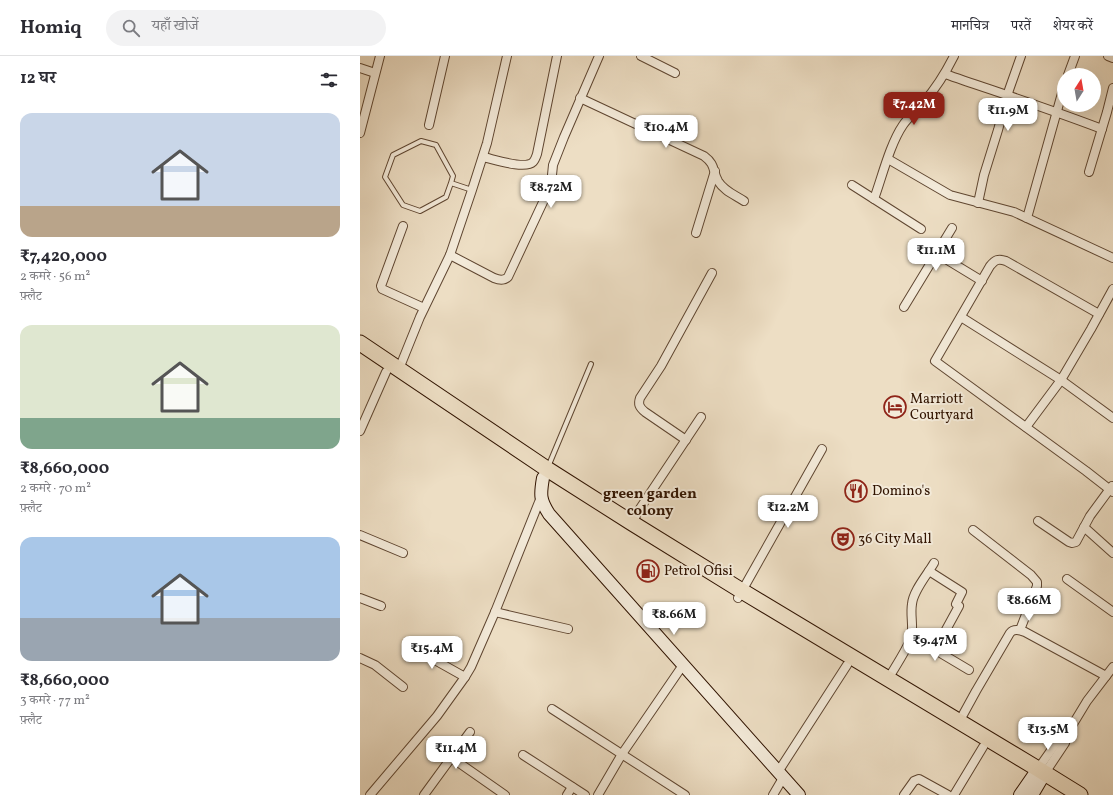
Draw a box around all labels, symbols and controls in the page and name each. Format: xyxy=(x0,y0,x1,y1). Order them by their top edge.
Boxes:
search box xyxy=(106,10,386,46)
text: Homiq xyxy=(20,15,82,41)
text: यहाँ खोजें xyxy=(152,16,199,37)
icon: search xyxy=(120,17,142,39)
text: मानचित्र xyxy=(951,17,989,36)
text: परतें xyxy=(1011,17,1031,36)
text: शेयर करें xyxy=(1053,17,1093,36)
text: 12 घर xyxy=(20,67,56,90)
north arrow xyxy=(1057,68,1101,112)
map controls xyxy=(1057,68,1101,112)
icon: filters xyxy=(318,69,340,91)
pin: ₹7.42M xyxy=(881,92,947,126)
text: ₹7.42M xyxy=(892,96,936,114)
pin: ₹11.9M xyxy=(975,98,1041,132)
text: ₹11.9M xyxy=(987,102,1029,120)
pin: ₹10.4M xyxy=(633,115,699,149)
text: ₹10.4M xyxy=(644,119,688,137)
icon: home xyxy=(144,139,216,211)
pin: ₹8.72M xyxy=(518,175,584,209)
text: ₹8.72M xyxy=(530,179,572,197)
pin: ₹11.1M xyxy=(903,238,969,272)
text: ₹11.1M xyxy=(916,242,956,260)
text: ₹7,420,000 xyxy=(20,245,107,268)
text: 2 कमरे · 56 m² xyxy=(20,268,90,286)
text: फ़्लैट xyxy=(20,288,42,306)
icon: home xyxy=(144,351,216,423)
place label: Marriott Courtyard xyxy=(910,390,974,425)
hotel icon: Marriott Courtyard xyxy=(882,394,908,420)
text: ₹8,660,000 xyxy=(20,457,109,480)
restaurant icon: Domino's xyxy=(843,478,869,504)
text: 2 कमरे · 70 m² xyxy=(20,480,91,498)
place label: Domino's xyxy=(872,482,930,501)
district label: green garden colony xyxy=(603,484,697,522)
pin: ₹12.2M xyxy=(755,495,821,529)
text: ₹12.2M xyxy=(767,499,809,517)
text: फ़्लैट xyxy=(20,500,42,518)
theatre icon: 36 City Mall xyxy=(830,526,856,552)
place label: 36 City Mall xyxy=(858,530,932,549)
fuel station icon: Petrol Ofisi xyxy=(635,558,661,584)
place label: Petrol Ofisi xyxy=(664,562,733,581)
icon: home xyxy=(144,563,216,635)
pin: ₹8.66M xyxy=(996,588,1062,622)
text: ₹8.66M xyxy=(1007,592,1051,610)
pin: ₹8.66M xyxy=(641,602,707,636)
text: ₹8.66M xyxy=(652,606,696,624)
pin: ₹9.47M xyxy=(902,628,968,662)
text: ₹9.47M xyxy=(913,632,957,650)
pin: ₹15.4M xyxy=(399,636,465,670)
text: ₹15.4M xyxy=(411,640,453,658)
text: ₹8,660,000 xyxy=(20,669,109,692)
text: 3 कमरे · 77 m² xyxy=(20,692,90,710)
text: फ़्लैट xyxy=(20,712,42,730)
pin: ₹13.5M xyxy=(1015,717,1081,751)
text: ₹13.5M xyxy=(1027,721,1069,739)
pin: ₹11.4M xyxy=(423,736,489,770)
text: ₹11.4M xyxy=(435,740,477,758)

